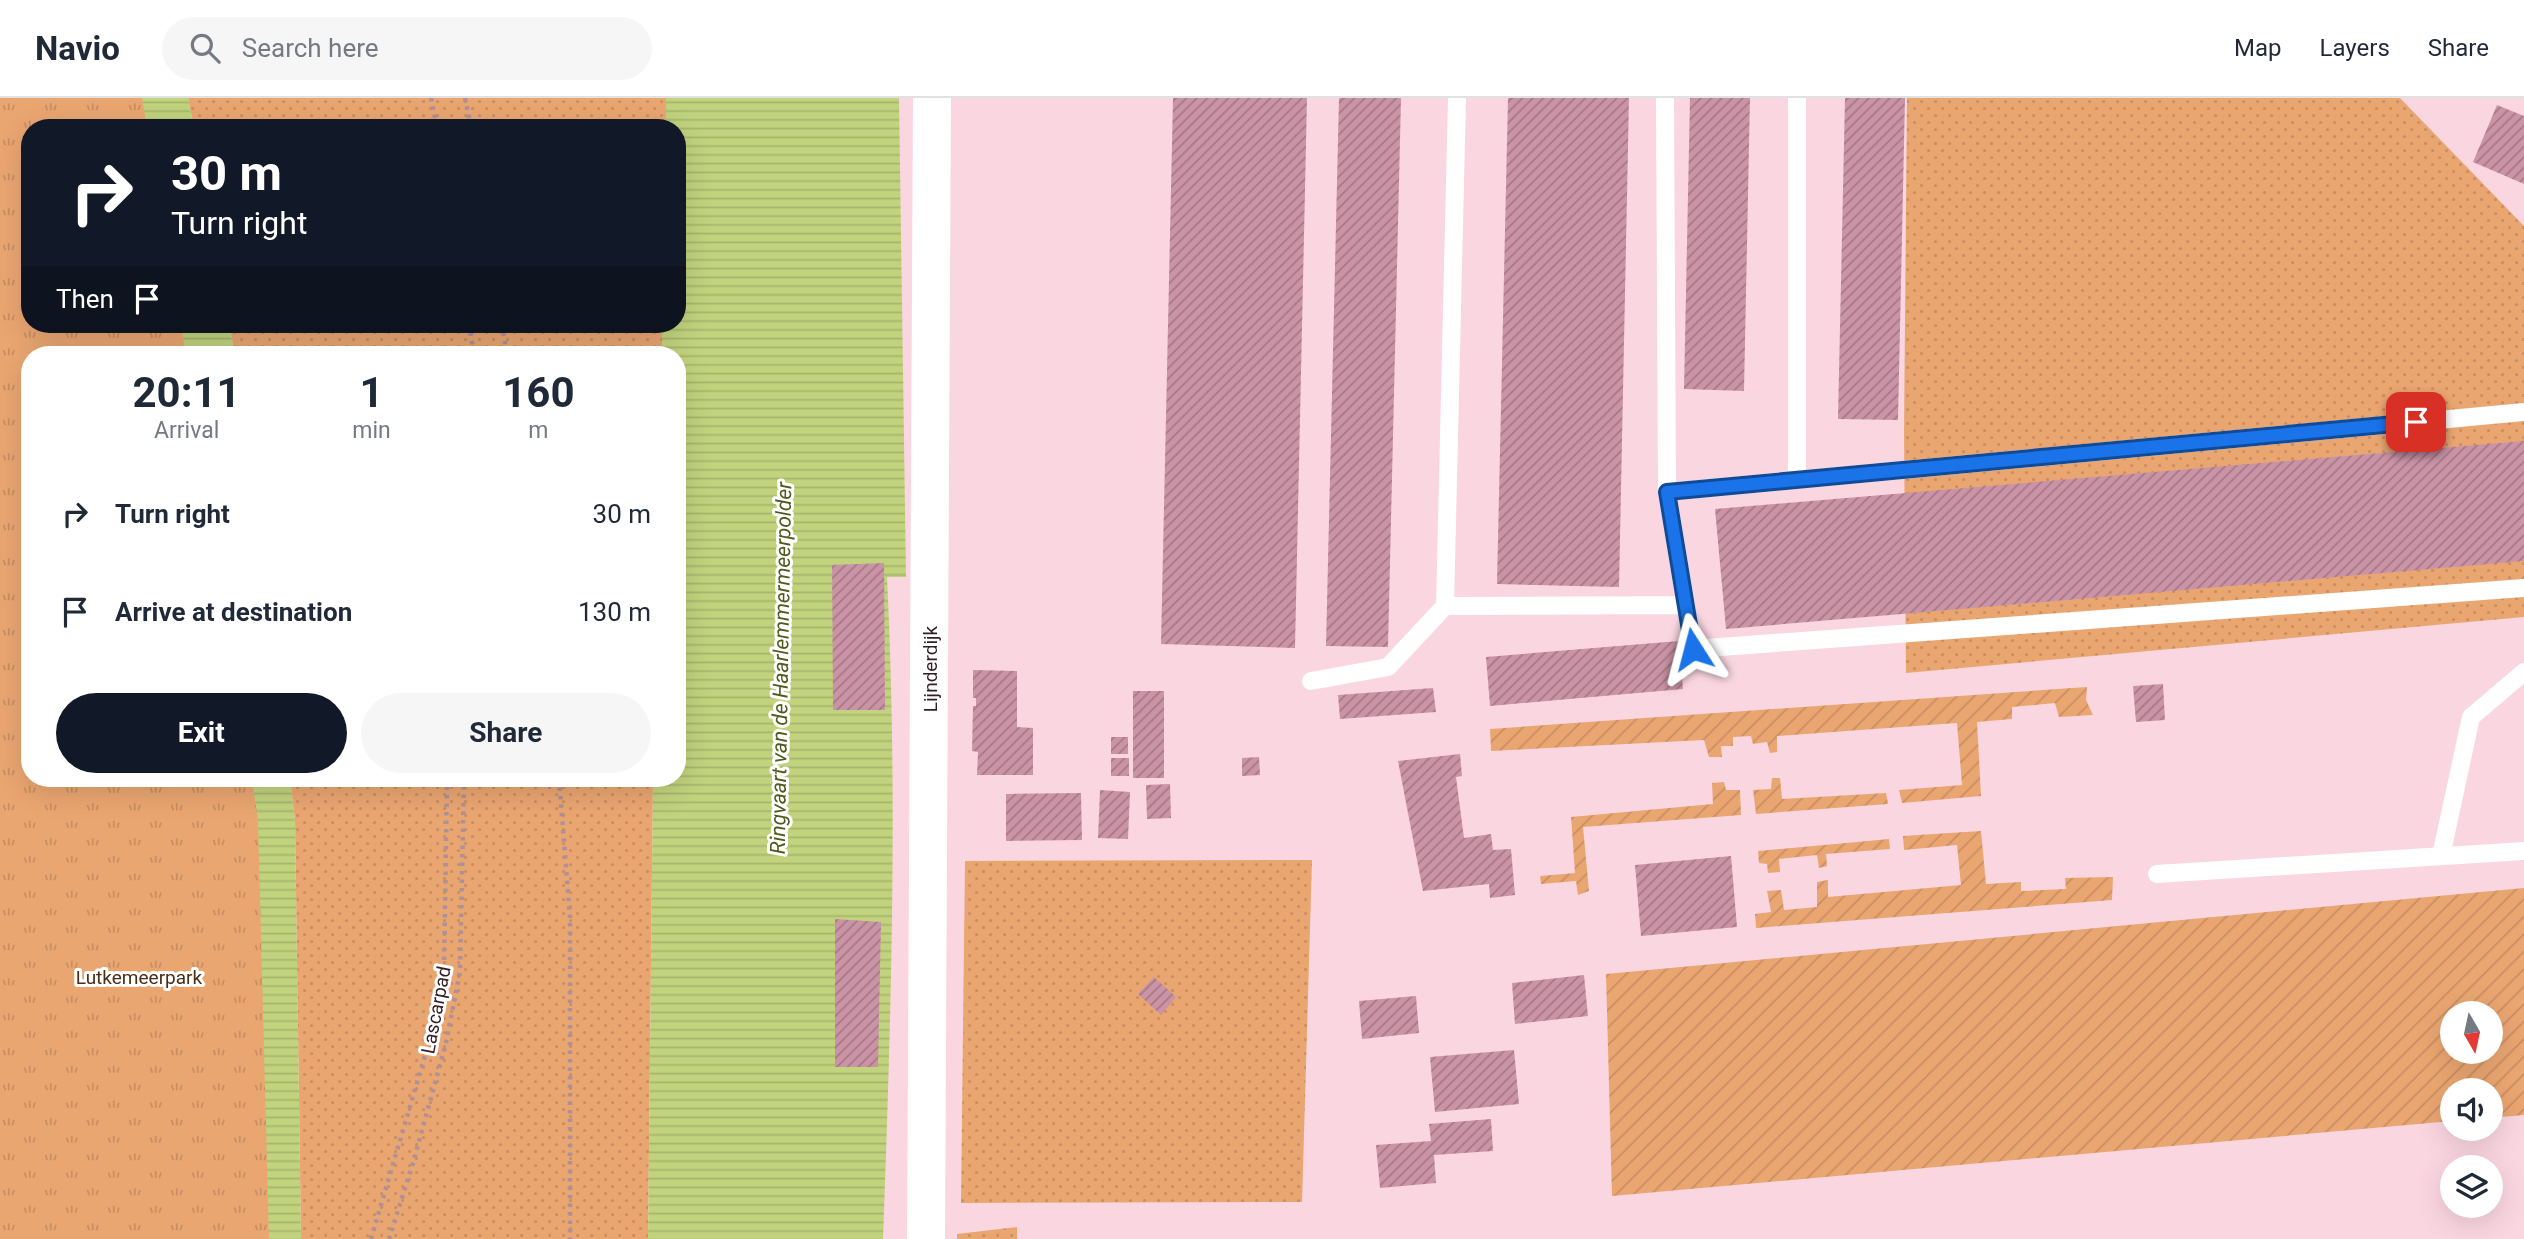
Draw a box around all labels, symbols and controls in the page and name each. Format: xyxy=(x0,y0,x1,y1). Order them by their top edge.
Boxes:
search box xyxy=(162,17,652,80)
text: Navio xyxy=(35,29,120,68)
icon: search xyxy=(186,29,224,67)
text: Search here xyxy=(242,33,379,63)
text: Map xyxy=(2234,34,2282,62)
text: Layers xyxy=(2320,34,2390,62)
text: Share xyxy=(2428,34,2489,62)
text: 30 m xyxy=(171,145,282,202)
icon: right xyxy=(56,147,147,238)
text: Turn right xyxy=(171,204,307,242)
icon: arrive xyxy=(128,280,166,318)
text: Then xyxy=(56,284,114,314)
text: 20:11 xyxy=(133,368,241,417)
text: 1 xyxy=(359,368,384,417)
text: 160 xyxy=(502,368,575,417)
pin xyxy=(2386,392,2446,452)
icon: arrive xyxy=(2397,403,2435,441)
text: Arrival xyxy=(154,417,219,444)
text: min xyxy=(352,417,391,444)
text: m xyxy=(528,417,548,444)
water label: Ringvaart van de Haarlemmermeerpolder xyxy=(766,481,796,854)
icon: right xyxy=(56,495,94,533)
text: Turn right xyxy=(115,499,230,529)
text: 30 m xyxy=(593,499,651,529)
icon: arrive xyxy=(56,593,94,631)
text: Arrive at destination xyxy=(115,597,352,627)
text: 130 m xyxy=(578,597,651,627)
position arrow xyxy=(1656,612,1730,686)
street label: Lijnderdijk xyxy=(919,625,942,712)
button: Exit xyxy=(56,693,347,773)
button: Share xyxy=(361,693,651,773)
street label: Lascarpad xyxy=(416,964,456,1056)
park label: Lutkemeerpark xyxy=(76,966,203,989)
north arrow xyxy=(2440,1001,2502,1064)
map controls xyxy=(2440,1001,2503,1218)
button: sound xyxy=(2440,1078,2503,1141)
button: layers xyxy=(2440,1155,2503,1218)

